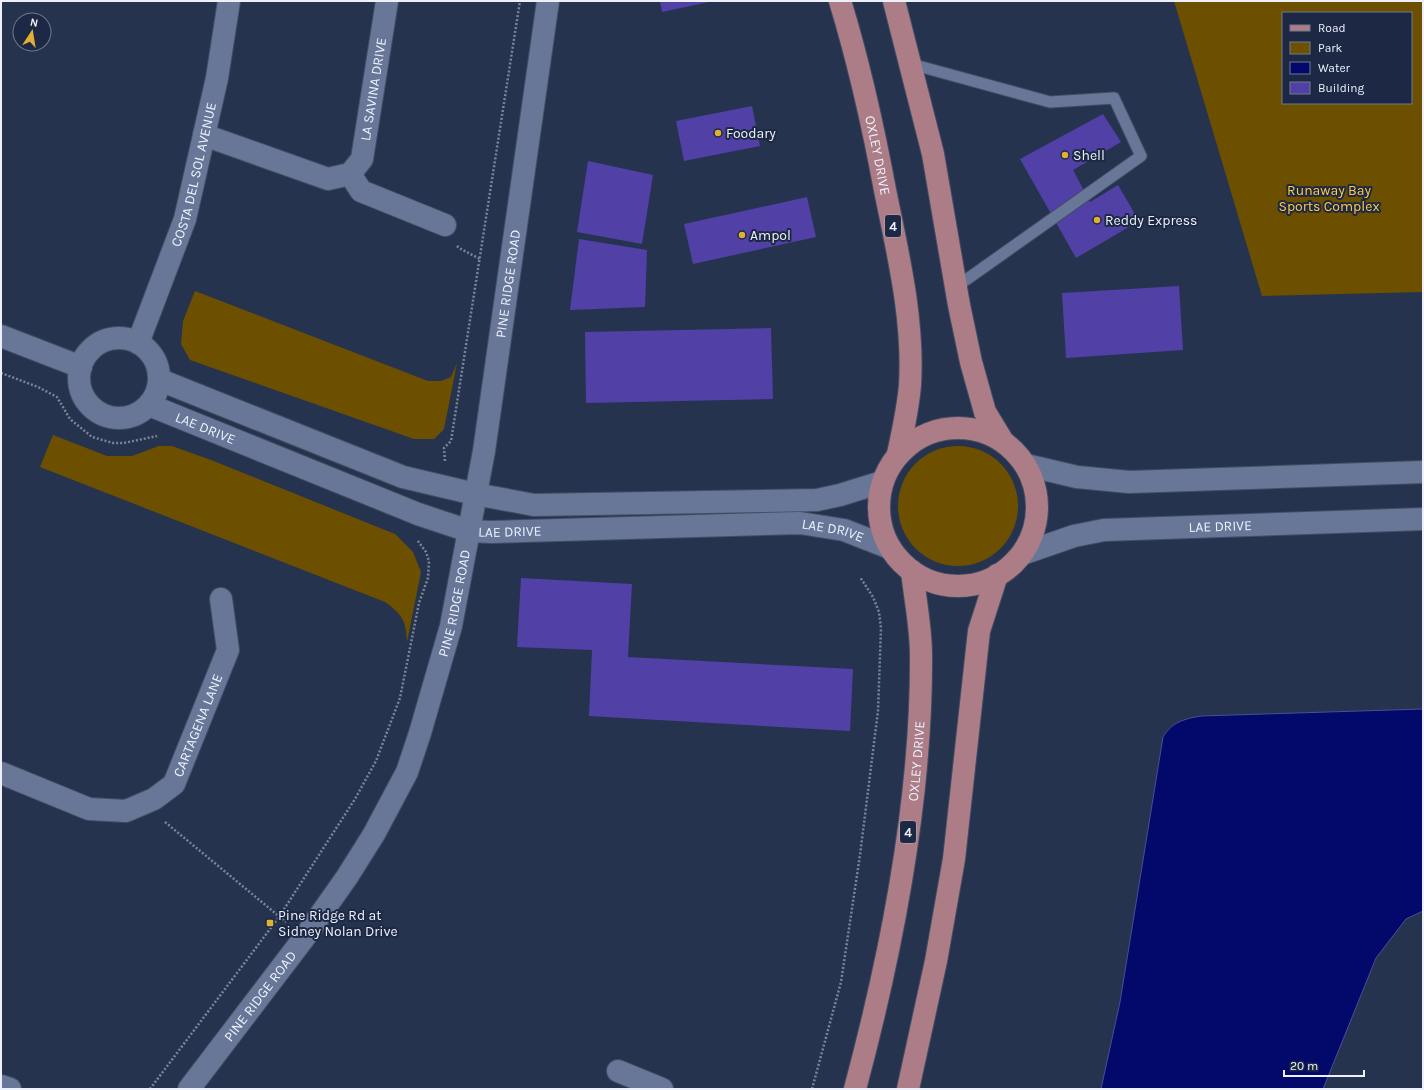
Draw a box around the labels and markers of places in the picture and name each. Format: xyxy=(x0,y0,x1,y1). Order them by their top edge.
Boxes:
place label: Foodary xyxy=(726,125,776,142)
marker: Foodary xyxy=(713,128,723,138)
place label: Shell xyxy=(1073,147,1105,164)
marker: Shell xyxy=(1060,150,1070,160)
place label: Reddy Express xyxy=(1105,212,1197,229)
marker: Reddy Express xyxy=(1092,215,1102,225)
place label: Ampol xyxy=(750,227,791,244)
marker: Ampol xyxy=(737,230,747,240)
place label: Pine Ridge Rd at Sidney Nolan Drive xyxy=(278,907,398,940)
marker: Pine Ridge Rd at Sidney Nolan Drive xyxy=(265,918,275,928)

